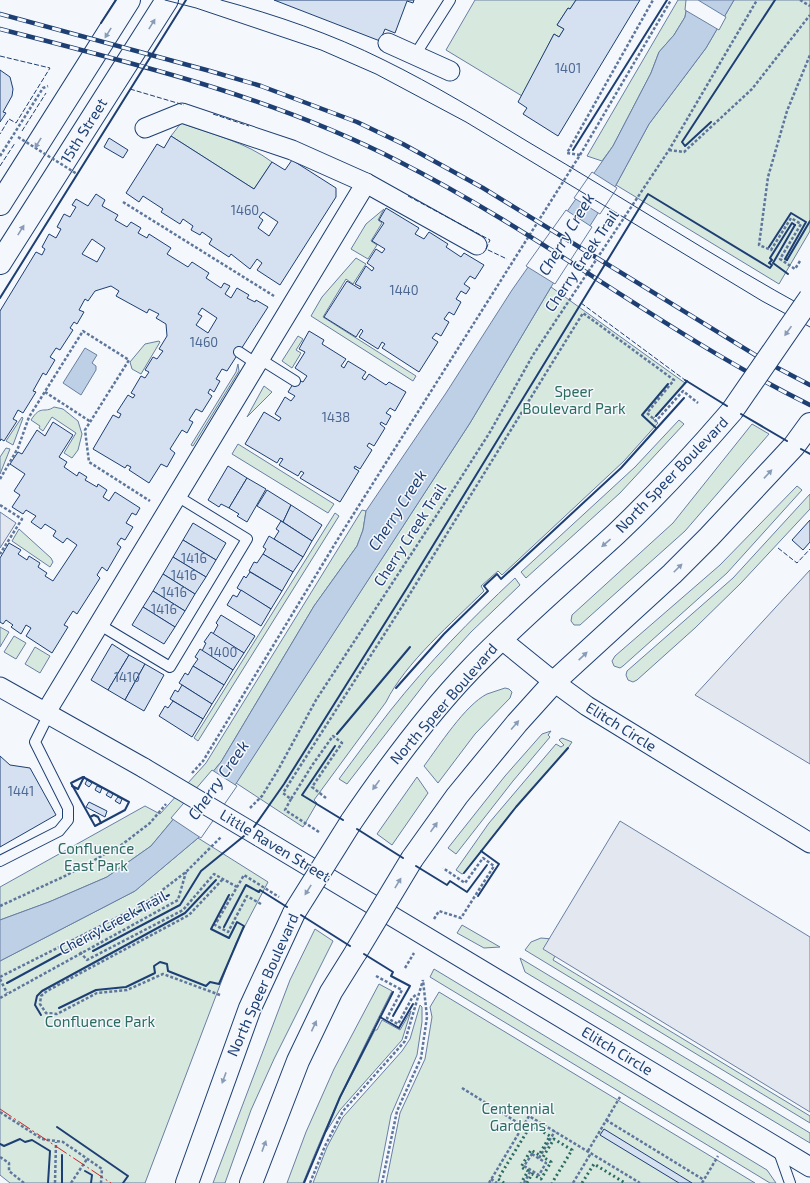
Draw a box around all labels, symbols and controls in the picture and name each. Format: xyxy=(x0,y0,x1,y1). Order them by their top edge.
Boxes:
one-way arrow xyxy=(148,19,156,29)
one-way arrow xyxy=(104,28,112,38)
house number: 1401 xyxy=(555,60,581,76)
street label: 15th Street xyxy=(56,94,110,166)
one-way arrow xyxy=(35,137,42,149)
water label: Cherry Creek xyxy=(534,189,598,279)
house number: 1460 xyxy=(231,202,259,218)
street label: Cherry Creek Trail xyxy=(540,206,622,315)
one-way arrow xyxy=(17,225,25,235)
house number: 1440 xyxy=(389,282,419,298)
one-way arrow xyxy=(784,325,792,336)
house number: 1460 xyxy=(190,334,218,350)
park label: Speer Boulevard Park xyxy=(522,382,626,417)
house number: 1438 xyxy=(322,409,350,425)
street label: North Speer Boulevard xyxy=(611,412,731,536)
water label: Cherry Creek xyxy=(363,466,431,554)
one-way arrow xyxy=(763,469,773,479)
street label: Cherry Creek Trail xyxy=(369,479,449,589)
one-way arrow xyxy=(600,538,611,547)
house number: 1416 xyxy=(181,550,207,566)
one-way arrow xyxy=(674,563,683,573)
house number: 1416 xyxy=(171,567,197,583)
house number: 1416 xyxy=(161,584,187,600)
house number: 1416 xyxy=(151,601,177,617)
street label: North Speer Boulevard xyxy=(386,639,501,768)
house number: 1400 xyxy=(209,644,237,660)
one-way arrow xyxy=(578,651,588,661)
house number: 1410 xyxy=(114,669,140,685)
street label: Elitch Circle xyxy=(583,697,660,755)
one-way arrow xyxy=(510,721,519,730)
water label: Cherry Creek xyxy=(183,736,253,824)
one-way arrow xyxy=(372,780,380,791)
house number: 1441 xyxy=(8,783,34,799)
street label: Little Raven Street xyxy=(217,805,334,885)
one-way arrow xyxy=(430,822,438,832)
park label: Confluence East Park xyxy=(58,839,134,874)
one-way arrow xyxy=(394,877,401,889)
one-way arrow xyxy=(304,885,312,895)
street label: Cherry Creek Trail xyxy=(56,886,170,958)
street label: North Speer Boulevard xyxy=(222,910,302,1059)
park label: Confluence Park xyxy=(45,1012,156,1030)
one-way arrow xyxy=(311,1020,317,1032)
street label: Elitch Circle xyxy=(579,1022,656,1078)
one-way arrow xyxy=(221,1072,227,1084)
park label: Centennial Gardens xyxy=(482,1099,555,1134)
one-way arrow xyxy=(262,1140,268,1152)

